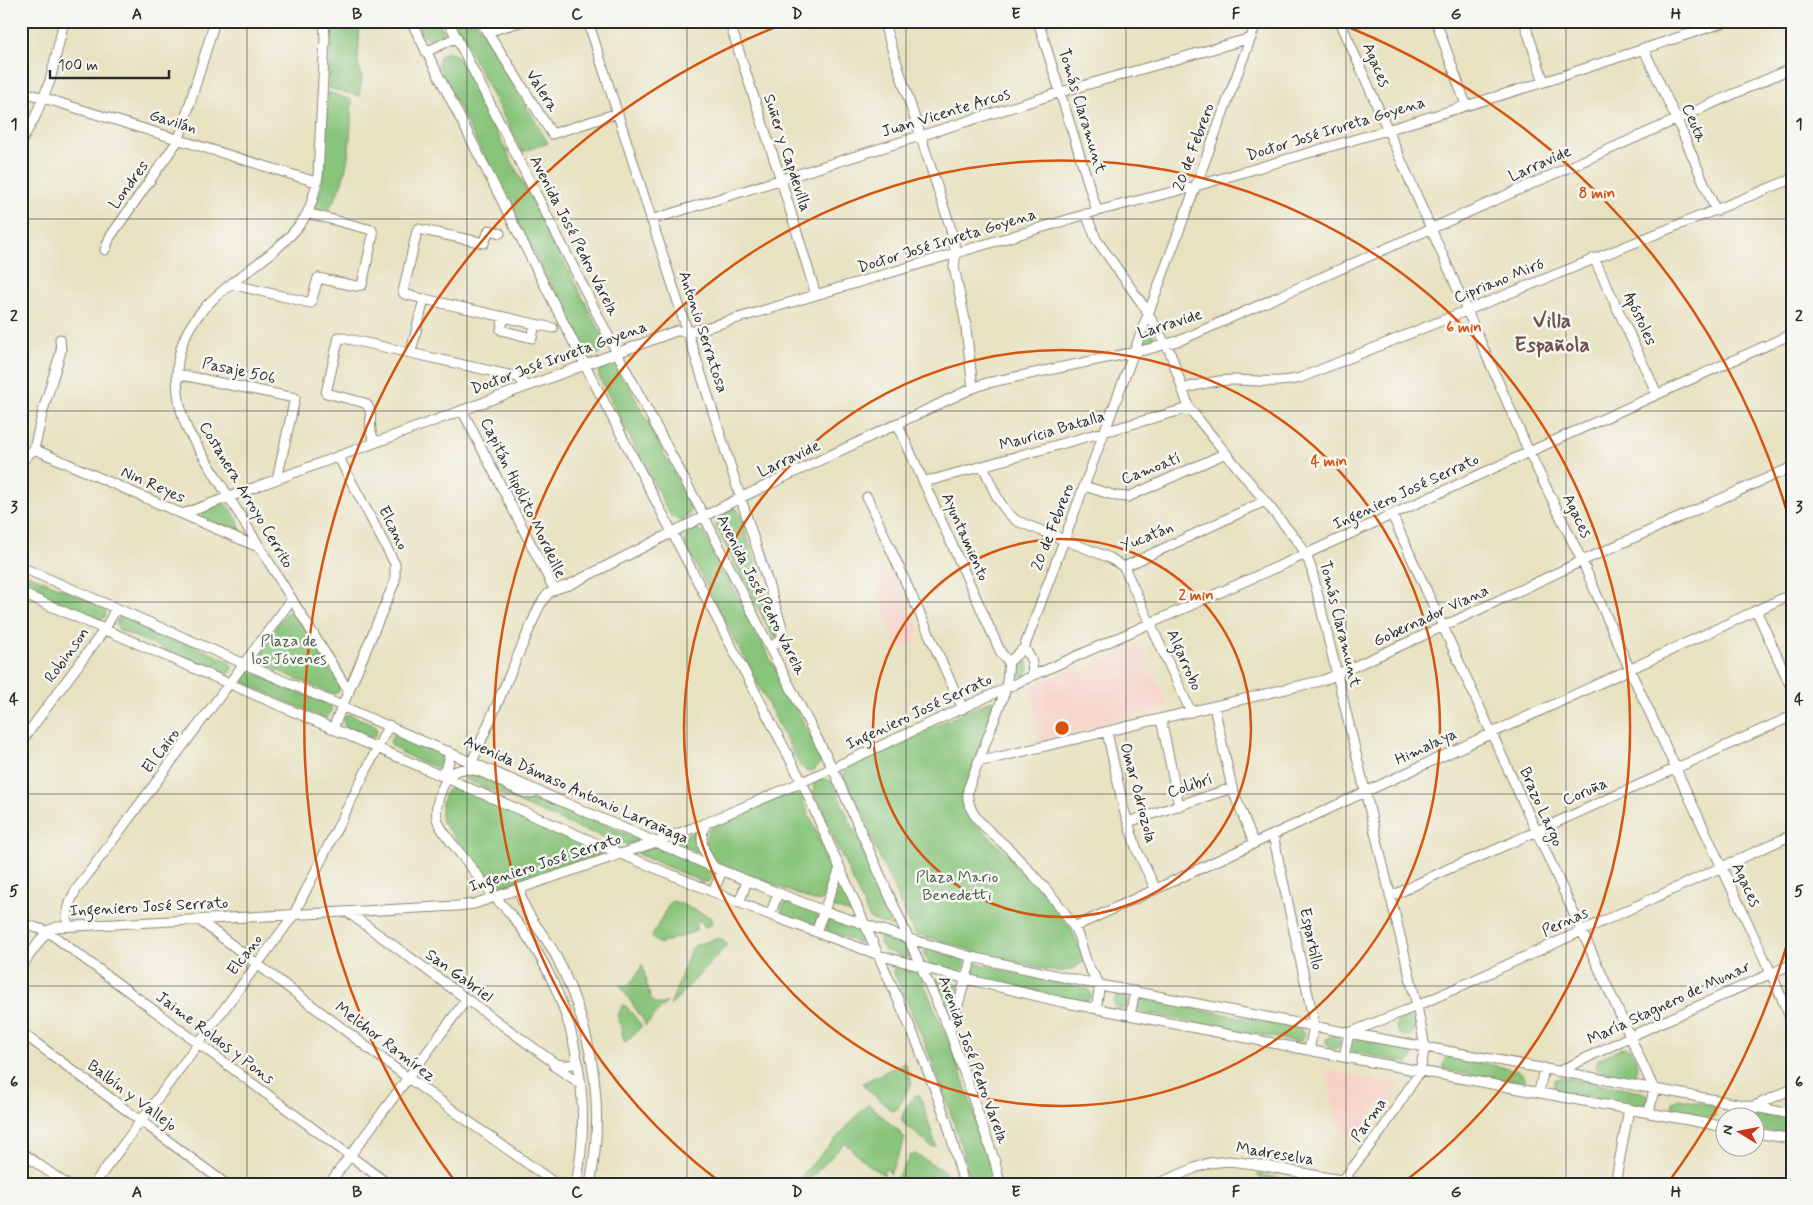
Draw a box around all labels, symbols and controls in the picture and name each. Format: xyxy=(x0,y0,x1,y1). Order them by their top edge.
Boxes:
text: A xyxy=(132,4,142,25)
text: B xyxy=(352,4,362,25)
text: C xyxy=(571,4,583,25)
text: D xyxy=(791,4,803,25)
text: E xyxy=(1011,4,1021,25)
text: F xyxy=(1232,4,1241,25)
text: G xyxy=(1451,4,1462,25)
text: H xyxy=(1671,4,1682,25)
street label: Agaces xyxy=(1357,40,1395,90)
street label: Tomás Claramunt xyxy=(1053,46,1111,177)
scale bar xyxy=(50,48,169,80)
text: 100 m xyxy=(58,56,98,76)
street label: Valera xyxy=(521,66,563,116)
street label: Juan Vicente Arcos xyxy=(879,83,1013,143)
street label: Suñer y Capdevilla xyxy=(758,91,816,215)
street label: Doctor José Irureta Goyena xyxy=(1244,92,1428,166)
street label: 20 de Febrero xyxy=(1168,100,1220,194)
street label: Ceuta xyxy=(1676,100,1712,146)
street label: Gavilán xyxy=(147,105,199,139)
text: 1 xyxy=(10,114,18,135)
text: 1 xyxy=(1795,114,1803,135)
street label: Larravide xyxy=(1505,141,1575,187)
street label: Avenida José Pedro Varela xyxy=(524,152,624,320)
street label: Londres xyxy=(104,157,154,213)
text: 8 min xyxy=(1579,184,1615,204)
street label: Doctor José Irureta Goyena xyxy=(855,204,1039,278)
street label: Cipriano Miró xyxy=(1451,253,1547,309)
street label: Antonio Serratosa xyxy=(673,268,733,396)
street label: Apóstoles xyxy=(1618,289,1661,349)
street label: Larravide xyxy=(1135,304,1205,344)
text: 2 xyxy=(10,306,18,327)
text: 2 xyxy=(1795,306,1803,327)
district label: Villa Española xyxy=(1514,307,1590,359)
street label: Doctor José Irureta Goyena xyxy=(468,316,650,400)
text: 6 min xyxy=(1446,318,1482,338)
street label: Pasaje 506 xyxy=(200,353,278,389)
street label: Mauricia Batalla xyxy=(997,406,1107,456)
street label: Capitán Hipólito Mordeille xyxy=(475,414,571,582)
street label: Costanera Arroyo Cerrito xyxy=(194,418,298,572)
street label: Larravide xyxy=(754,435,824,483)
street label: Camoatí xyxy=(1118,448,1184,490)
street label: Ingeniero José Serrato xyxy=(1330,449,1483,536)
text: 4 min xyxy=(1311,452,1347,472)
street label: Nin Reyes xyxy=(118,462,188,508)
street label: 20 de Febrero xyxy=(1027,480,1079,574)
street label: Ayuntamiento xyxy=(936,490,994,584)
street label: Agaces xyxy=(1557,491,1597,541)
text: 3 xyxy=(10,497,18,518)
text: 3 xyxy=(1795,497,1803,518)
street label: Elcano xyxy=(373,502,413,554)
street label: Avenida José Pedro Varela xyxy=(711,511,811,679)
street label: Yucatán xyxy=(1117,517,1177,557)
street label: Tomás Claramunt xyxy=(1314,559,1366,690)
street label: Gobernador Viana xyxy=(1370,580,1492,652)
text: 2 min xyxy=(1178,586,1214,606)
street label: Robinson xyxy=(40,623,94,687)
street label: Algarrobo xyxy=(1160,626,1207,694)
park label: Plaza de los Jóvenes xyxy=(251,631,327,670)
street label: Ingeniero José Serrato xyxy=(843,669,996,756)
text: 4 xyxy=(9,689,19,710)
text: 4 xyxy=(1794,689,1804,710)
centre of rings xyxy=(1053,719,1071,737)
street label: El Cairo xyxy=(137,724,185,778)
street label: Himalaya xyxy=(1392,724,1460,770)
street label: Avenida Dámaso Antonio Larrañaga xyxy=(460,731,692,849)
street label: Omar Odriozola xyxy=(1115,741,1161,845)
street label: Brazo Largo xyxy=(1513,764,1568,851)
street label: Colibrí xyxy=(1165,769,1215,803)
street label: Coruña xyxy=(1559,773,1611,811)
street label: Ingeniero José Serrato xyxy=(466,829,624,898)
street label: Agaces xyxy=(1727,860,1765,910)
park label: Plaza Mario Benedetti xyxy=(916,867,998,906)
text: 5 xyxy=(9,881,19,902)
text: 5 xyxy=(1794,881,1804,902)
street label: Ingeniero José Serrato xyxy=(69,892,229,923)
street label: Pernas xyxy=(1538,902,1592,942)
street label: Espartillo xyxy=(1294,906,1328,972)
street label: Elcano xyxy=(223,930,267,980)
street label: San Gabriel xyxy=(421,944,497,1008)
street label: María Stagnero de Munar xyxy=(1584,956,1755,1051)
street label: Avenida José Pedro Varela xyxy=(933,973,1013,1147)
street label: Jaime Roldos y Pons xyxy=(152,987,278,1089)
street label: Melchor Ramírez xyxy=(330,997,440,1087)
street label: Balbín y Vallejo xyxy=(83,1055,181,1137)
text: 6 xyxy=(10,1072,18,1093)
text: 6 xyxy=(1795,1072,1803,1093)
street label: Parma xyxy=(1346,1094,1392,1146)
north arrow xyxy=(1716,1108,1766,1158)
text: N xyxy=(1719,1124,1738,1136)
street label: Madreselva xyxy=(1235,1137,1315,1171)
text: A xyxy=(132,1182,142,1203)
text: B xyxy=(352,1182,362,1203)
text: C xyxy=(571,1182,583,1203)
text: D xyxy=(791,1182,803,1203)
text: E xyxy=(1011,1182,1021,1203)
text: F xyxy=(1232,1182,1241,1203)
text: G xyxy=(1451,1182,1462,1203)
text: H xyxy=(1671,1182,1682,1203)

